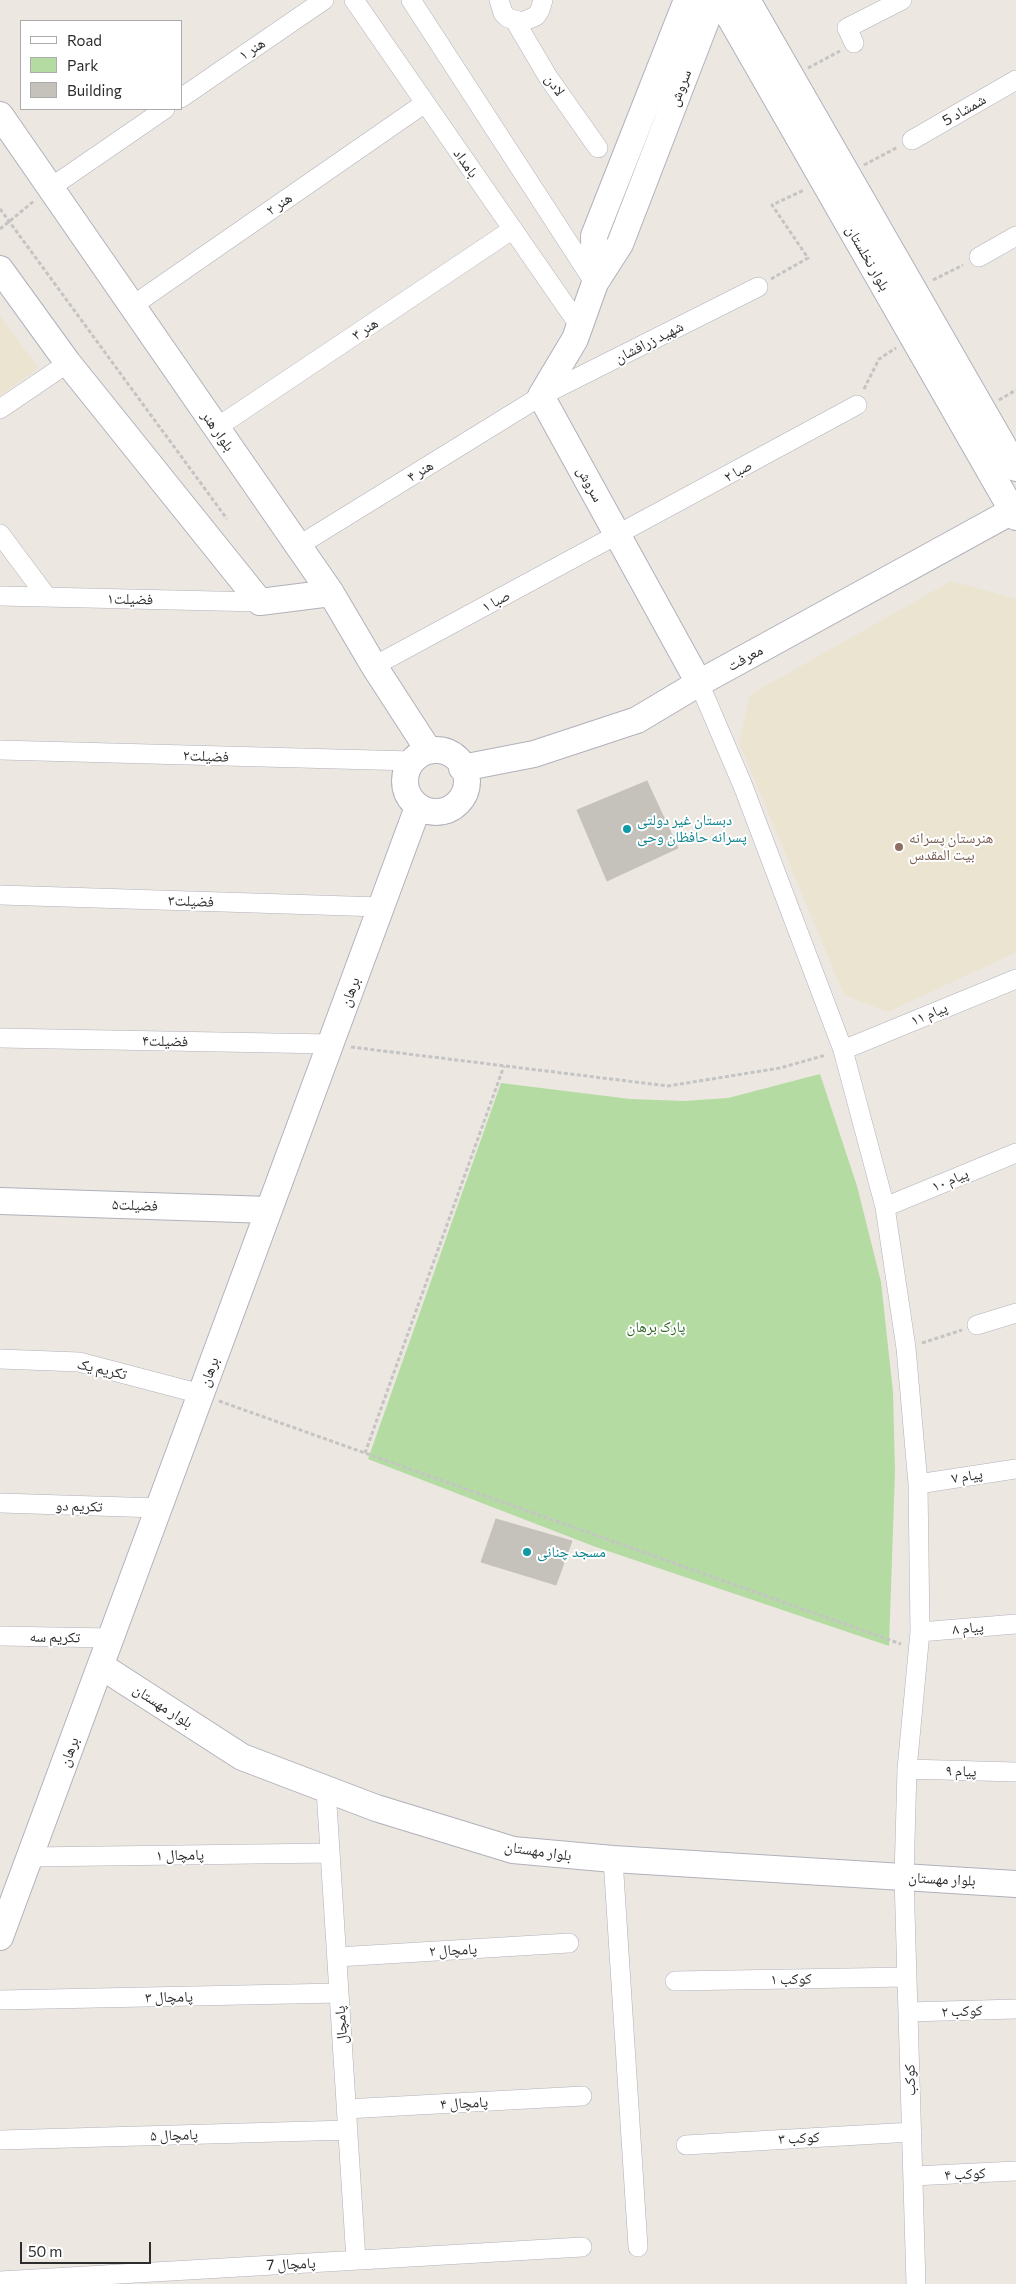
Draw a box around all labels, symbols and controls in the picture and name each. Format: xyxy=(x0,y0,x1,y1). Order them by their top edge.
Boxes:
legend xyxy=(20,20,182,110)
text: Road xyxy=(67,31,102,49)
street label: هنر ۱ xyxy=(235,34,269,64)
text: Park xyxy=(67,56,98,74)
street label: سروش xyxy=(665,67,695,109)
street label: لادن xyxy=(541,71,569,99)
text: Building xyxy=(67,81,122,99)
street label: شمشاد 5 xyxy=(939,90,989,130)
street label: بامداد xyxy=(450,145,482,181)
street label: هنر ۲ xyxy=(263,189,295,219)
street label: بلوار نخلستان xyxy=(842,222,894,294)
street label: هنر ۳ xyxy=(348,314,382,344)
street label: شهید زرافشان xyxy=(612,317,686,367)
street label: بلوار هنر xyxy=(198,407,238,455)
street label: هنر ۴ xyxy=(403,456,437,486)
street label: صبا ۲ xyxy=(721,456,755,486)
street label: سروش xyxy=(573,463,607,505)
street label: صبا ۱ xyxy=(479,586,513,616)
street label: فضیلت۱ xyxy=(107,590,153,608)
street label: معرفت xyxy=(724,641,766,675)
street label: فضیلت۲ xyxy=(183,746,229,766)
place label: دبستان غیر دولتی پسرانه حافظان وحی xyxy=(637,811,747,846)
marker: دبستان غیر دولتی پسرانه حافظان وحی xyxy=(621,823,633,835)
place label: هنرستان پسرانه بیت المقدس xyxy=(909,829,993,864)
marker: هنرستان پسرانه بیت المقدس xyxy=(893,841,905,853)
street label: فضیلت۳ xyxy=(168,891,214,911)
street label: برهان xyxy=(336,975,364,1009)
street label: پیام ۱۱ xyxy=(908,998,950,1030)
street label: فضیلت۴ xyxy=(142,1032,188,1050)
street label: پیام ۱۰ xyxy=(929,1164,971,1196)
street label: فضیلت۵ xyxy=(112,1195,158,1215)
park label: پارک برهان xyxy=(627,1318,685,1336)
street label: تکریم یک xyxy=(75,1355,129,1383)
street label: برهان xyxy=(195,1355,223,1389)
street label: پیام ۷ xyxy=(950,1465,984,1487)
street label: تکریم دو xyxy=(55,1496,103,1516)
place label: مسجد چنانی xyxy=(537,1543,606,1561)
marker: مسجد چنانی xyxy=(521,1546,533,1558)
street label: پیام ۸ xyxy=(952,1618,984,1638)
street label: تکریم سه xyxy=(30,1628,80,1646)
street label: بلوار مهستان xyxy=(130,1680,196,1732)
street label: برهان xyxy=(55,1735,83,1769)
street label: پیام ۹ xyxy=(945,1761,977,1781)
street label: بلوار مهستان xyxy=(503,1837,573,1865)
street label: پامچال ۱ xyxy=(156,1846,204,1864)
street label: بلوار مهستان xyxy=(908,1868,976,1890)
street label: پامچال ۲ xyxy=(429,1940,477,1960)
street label: کوکب ۱ xyxy=(770,1970,812,1988)
street label: پامچال ۳ xyxy=(145,1988,193,2006)
street label: کوکب ۲ xyxy=(941,2001,983,2021)
street label: پامچال xyxy=(331,2005,351,2045)
street label: کوکب xyxy=(900,2064,920,2096)
street label: پامچال ۴ xyxy=(440,2093,488,2113)
street label: پامچال ۵ xyxy=(150,2125,198,2145)
street label: کوکب ۳ xyxy=(778,2128,820,2148)
street label: کوکب ۴ xyxy=(944,2164,986,2184)
scale bar xyxy=(22,2232,154,2264)
text: 50 m xyxy=(28,2242,62,2260)
street label: پامچال 7 xyxy=(266,2254,316,2274)

